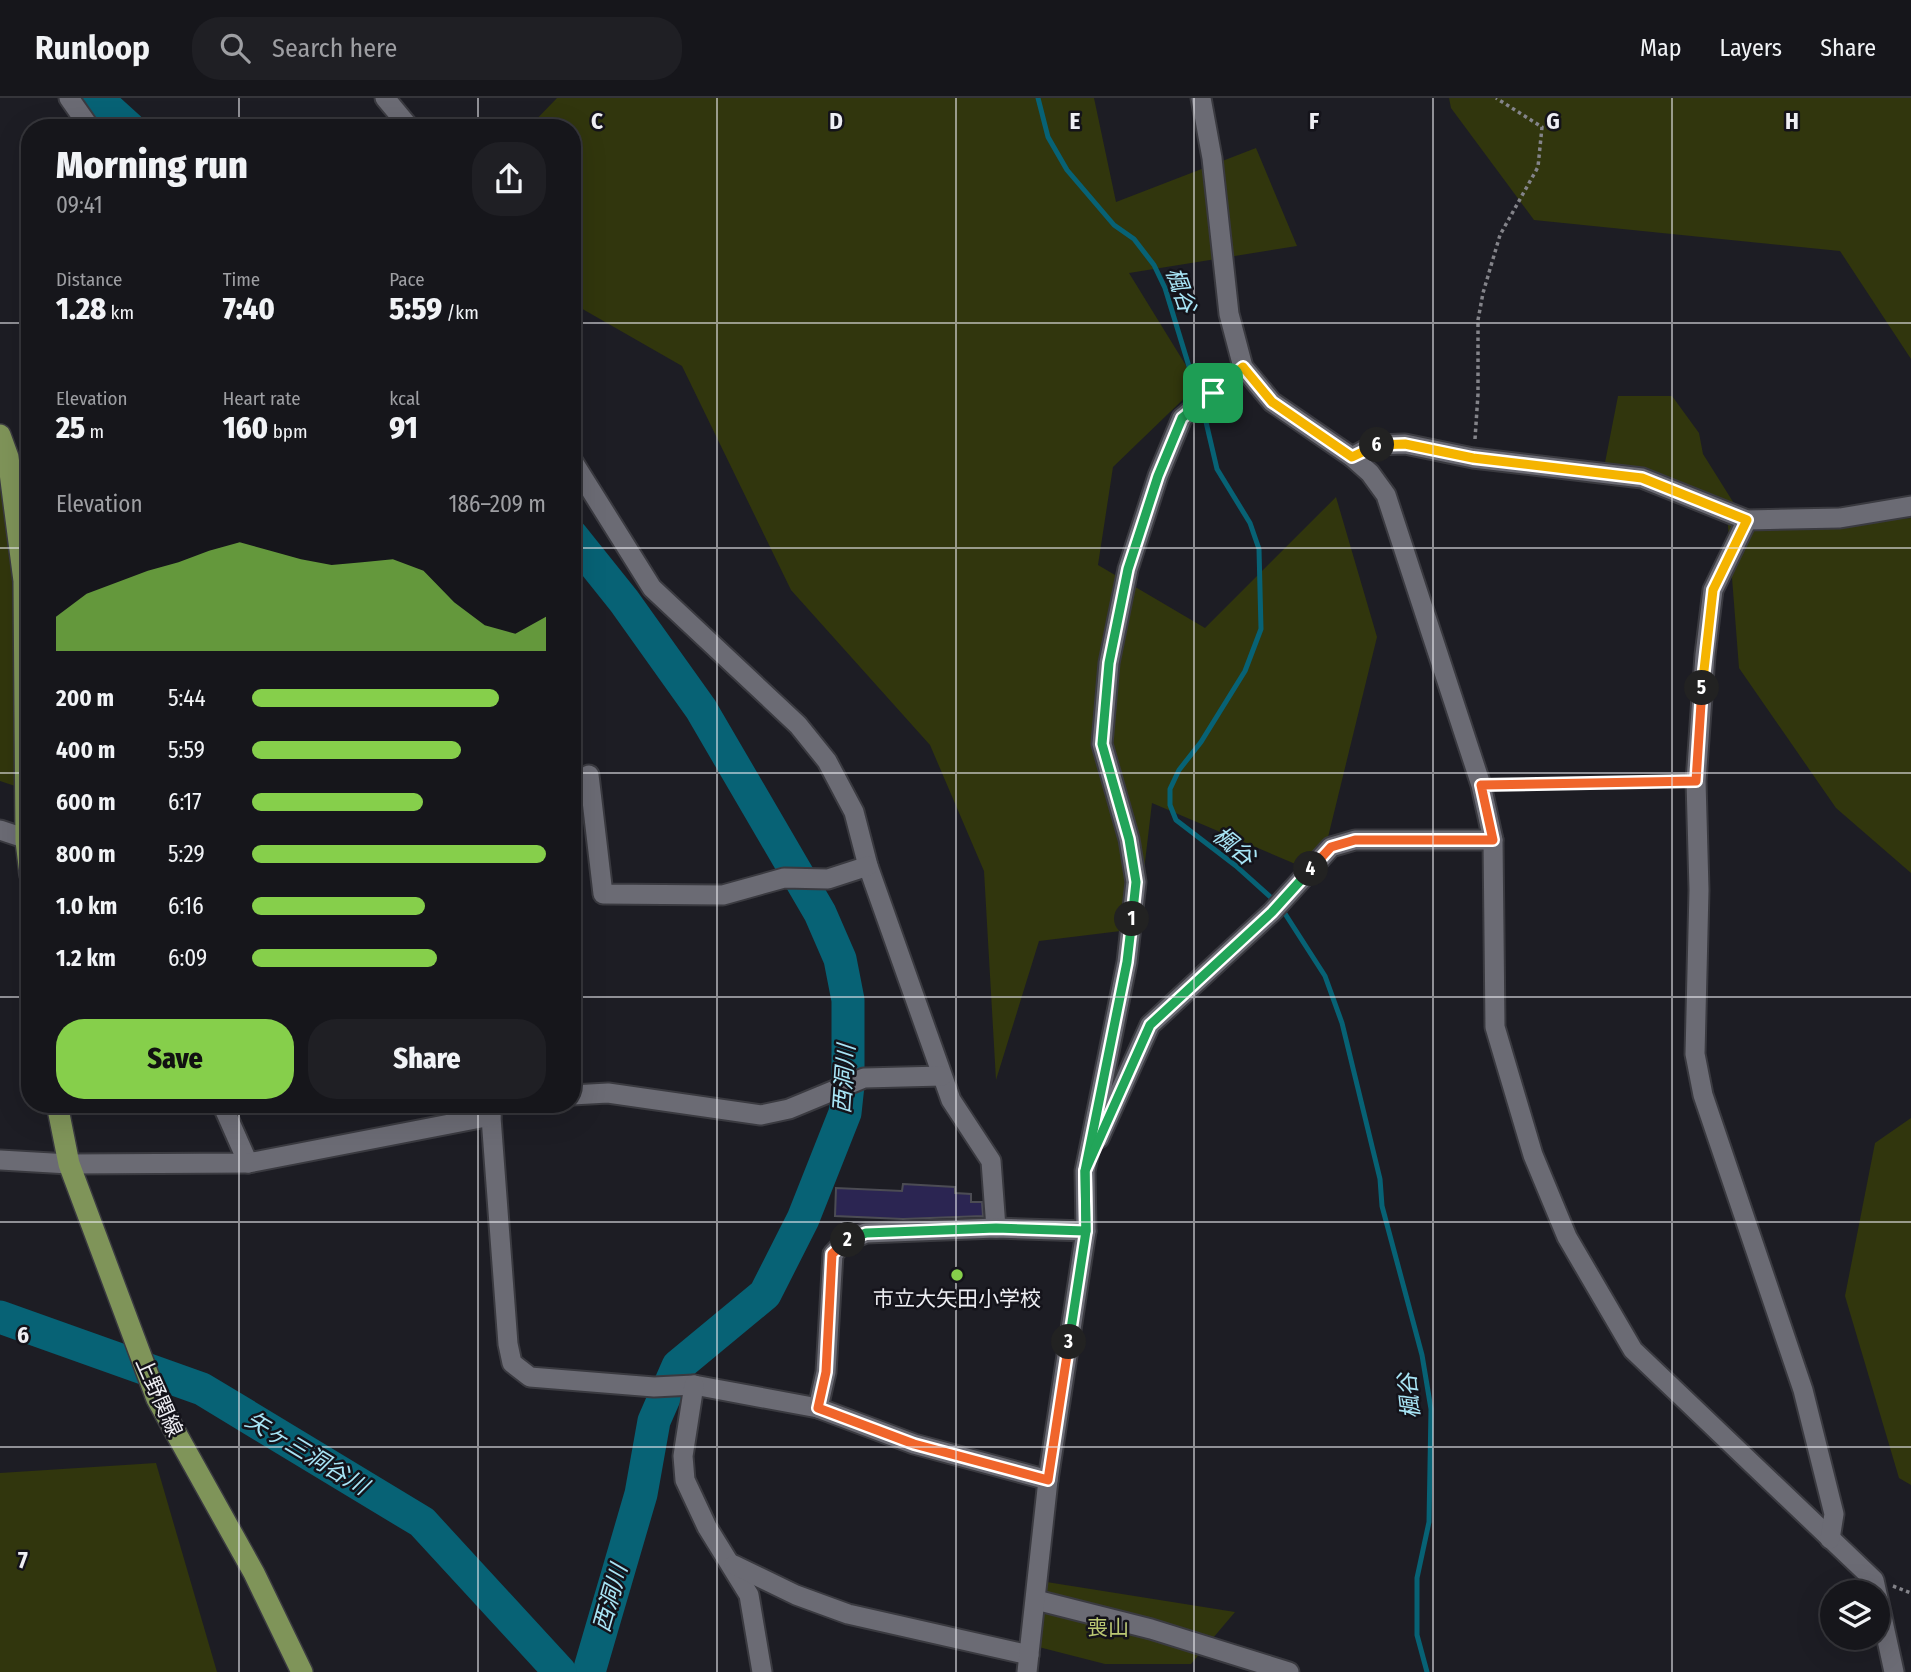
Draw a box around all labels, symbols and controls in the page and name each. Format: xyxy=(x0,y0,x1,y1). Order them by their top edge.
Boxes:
search box xyxy=(192,17,682,80)
text: Runloop xyxy=(35,28,150,68)
icon: search xyxy=(216,29,254,67)
text: Search here xyxy=(272,33,397,64)
text: Map xyxy=(1640,34,1682,62)
text: Layers xyxy=(1720,34,1782,62)
text: Share xyxy=(1820,34,1876,62)
text: C xyxy=(591,107,603,135)
text: D xyxy=(829,107,843,135)
text: E xyxy=(1070,107,1081,135)
text: F xyxy=(1309,107,1319,135)
text: G xyxy=(1546,107,1560,135)
text: H xyxy=(1785,107,1799,135)
text: Morning run xyxy=(56,142,248,188)
button: share xyxy=(472,142,546,216)
text: 09:41 xyxy=(56,191,103,219)
water label: 楓谷 xyxy=(1160,264,1202,318)
text: Distance xyxy=(56,268,123,291)
text: Time xyxy=(223,268,260,291)
text: Pace xyxy=(389,268,425,291)
text: 1.28 xyxy=(56,291,106,327)
text: 7:40 xyxy=(223,291,275,327)
text: 5:59 xyxy=(389,291,442,327)
text: km xyxy=(106,301,134,324)
text: /km xyxy=(442,301,479,324)
pin xyxy=(1183,363,1243,423)
icon: arrive xyxy=(1194,374,1232,412)
text: Elevation xyxy=(56,387,128,410)
text: Heart rate xyxy=(223,387,301,410)
text: kcal xyxy=(389,387,420,410)
text: 25 xyxy=(56,410,85,446)
text: 160 xyxy=(223,410,268,446)
text: 91 xyxy=(389,410,418,446)
text: m xyxy=(85,420,104,443)
text: bpm xyxy=(268,420,308,443)
pin: 6 xyxy=(1360,428,1394,462)
text: 6 xyxy=(1372,433,1381,456)
text: Elevation xyxy=(56,490,143,518)
text: 186–209 m xyxy=(448,490,546,518)
pin: 5 xyxy=(1684,670,1720,706)
text: 5 xyxy=(1697,676,1706,699)
text: 200 m xyxy=(56,684,114,712)
text: 5:44 xyxy=(168,684,206,712)
text: 400 m xyxy=(56,736,115,764)
text: 5:59 xyxy=(168,736,205,764)
text: 600 m xyxy=(56,788,115,816)
text: 6:17 xyxy=(168,788,202,816)
water label: 楓谷 xyxy=(1207,821,1262,873)
text: 800 m xyxy=(56,840,116,868)
text: 5:29 xyxy=(168,840,205,868)
pin: 4 xyxy=(1294,852,1328,886)
text: 4 xyxy=(1306,857,1315,880)
text: 1.0 km xyxy=(56,892,117,920)
text: 6:16 xyxy=(168,892,204,920)
pin: 1 xyxy=(1114,902,1150,936)
text: 1 xyxy=(1127,907,1136,930)
text: 1.2 km xyxy=(56,944,116,972)
text: 6:09 xyxy=(168,944,207,972)
button: Save xyxy=(56,1019,294,1099)
button: Share xyxy=(308,1019,546,1099)
water label: 西洞川 xyxy=(828,1041,861,1114)
pin: 2 xyxy=(830,1222,866,1258)
text: 2 xyxy=(843,1228,852,1251)
marker: 市立大矢田小学校 xyxy=(949,1267,965,1283)
place label: 市立大矢田小学校 xyxy=(873,1286,1041,1312)
text: 6 xyxy=(17,1321,29,1349)
pin: 3 xyxy=(1052,1324,1086,1360)
text: 3 xyxy=(1064,1330,1073,1353)
street label: 上野関線 xyxy=(130,1353,188,1441)
water label: 楓谷 xyxy=(1392,1370,1425,1420)
water label: 矢ヶ三洞谷川 xyxy=(241,1405,376,1502)
text: 7 xyxy=(18,1546,28,1574)
water label: 西洞川 xyxy=(587,1558,634,1635)
map controls xyxy=(1820,1580,1890,1650)
button: layers xyxy=(1820,1580,1890,1650)
park label: 喪山 xyxy=(1087,1615,1129,1641)

